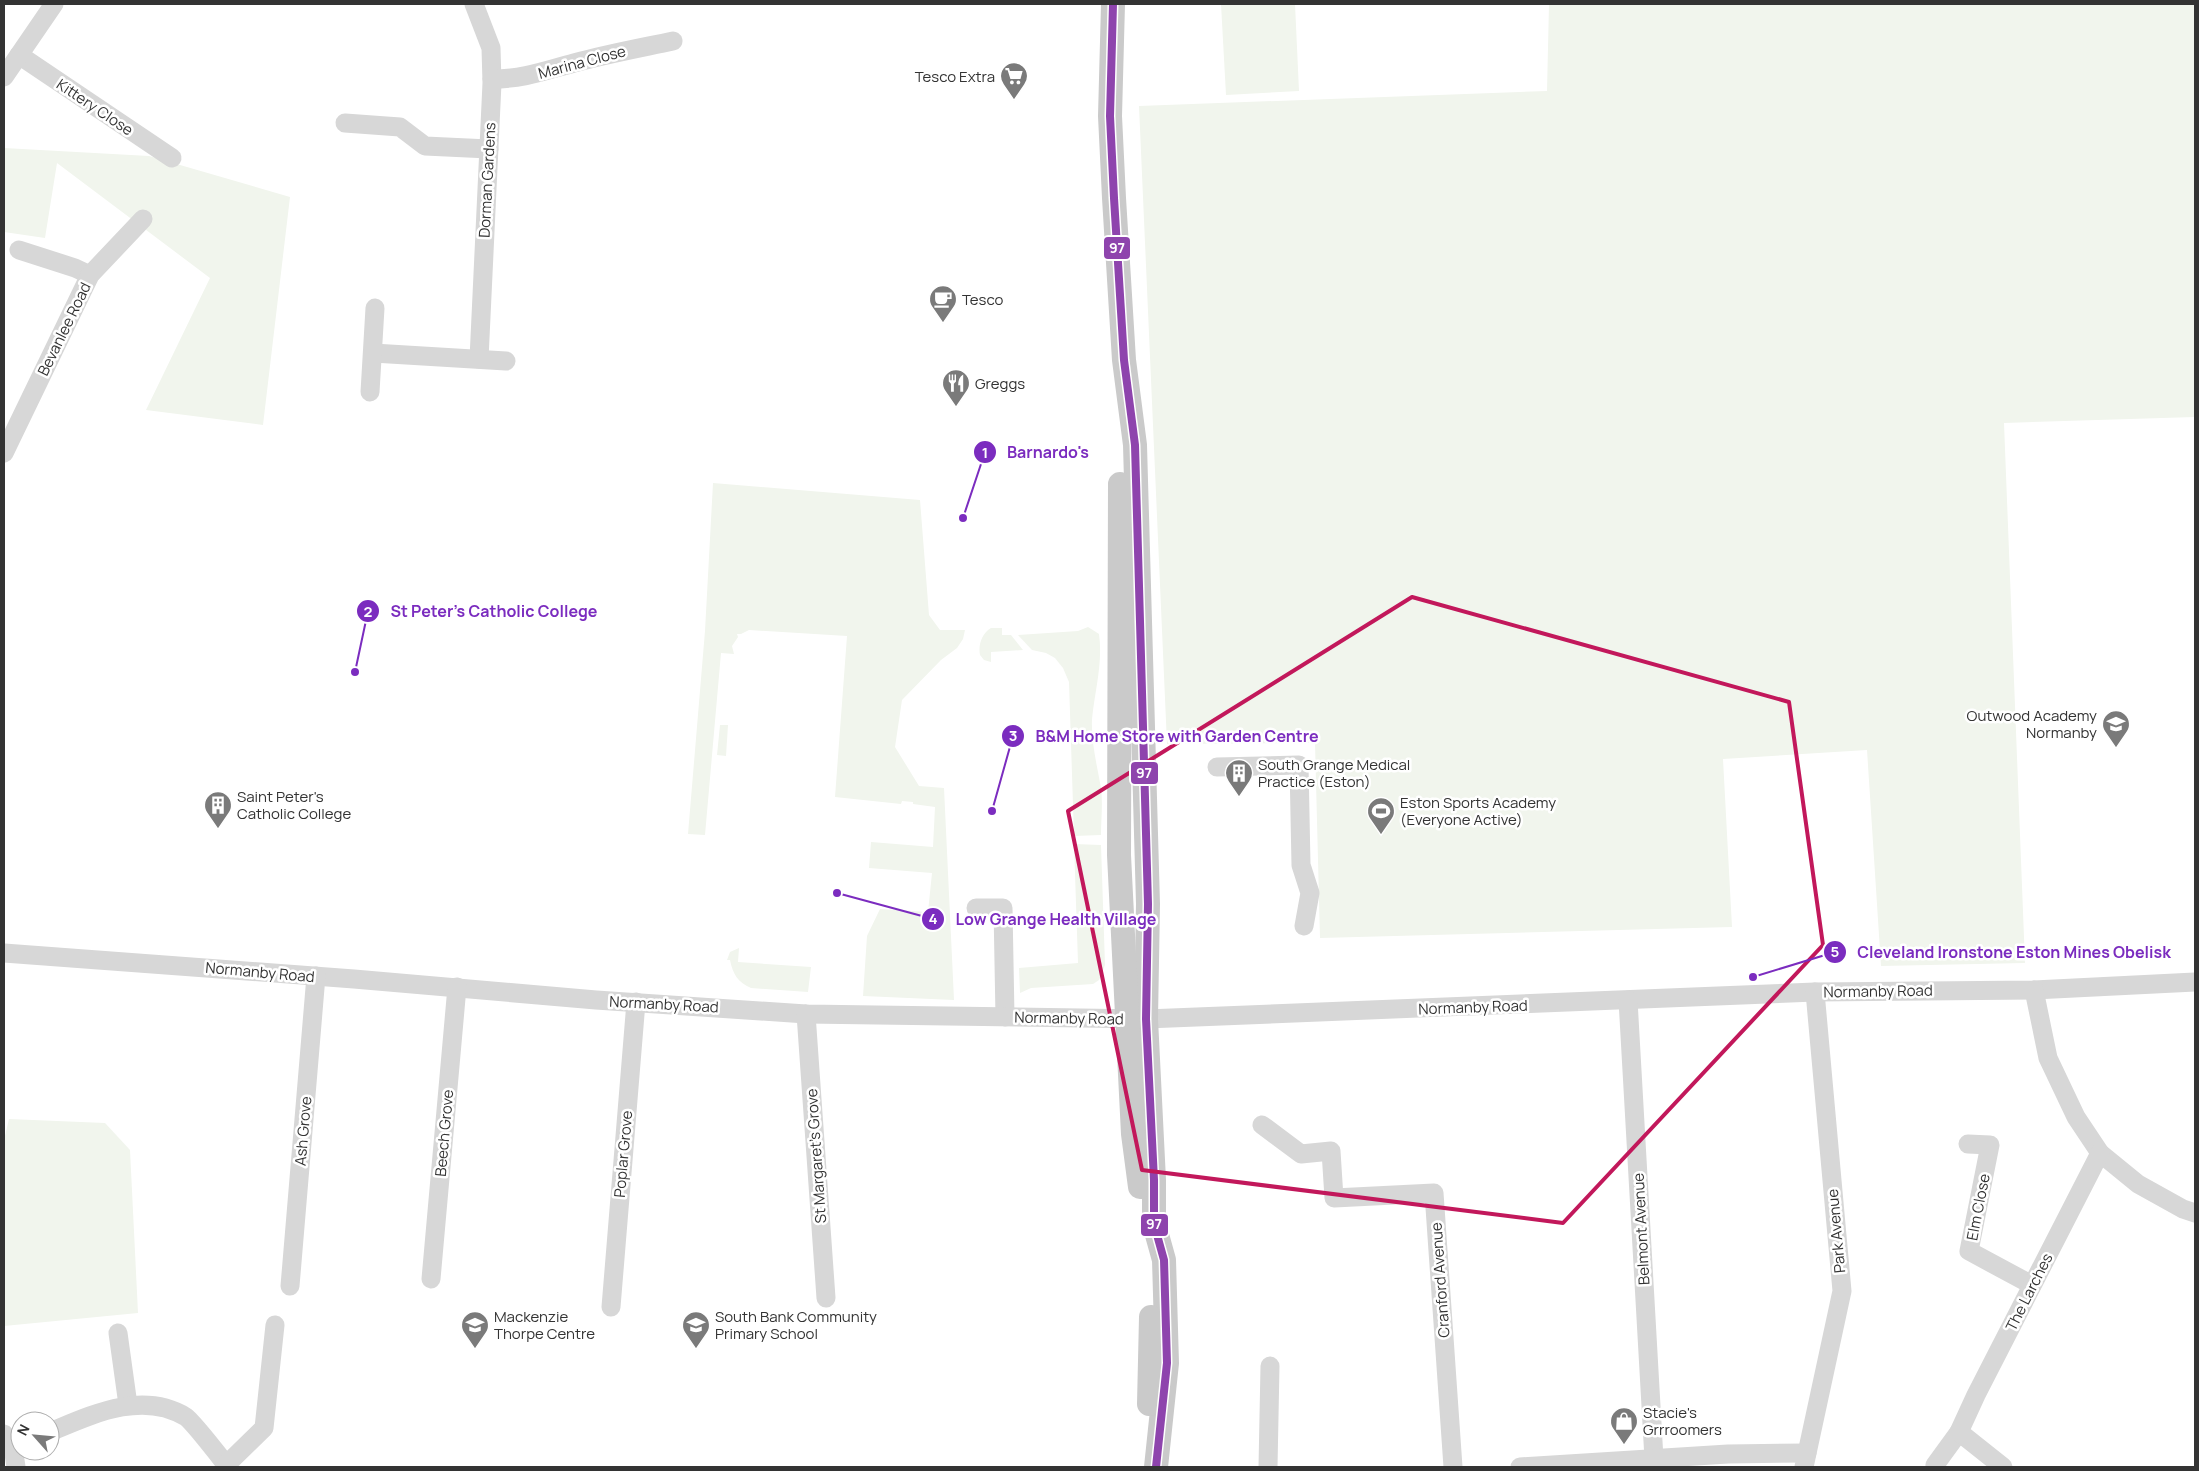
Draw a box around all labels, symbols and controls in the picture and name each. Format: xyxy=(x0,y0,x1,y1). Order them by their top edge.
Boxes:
street label: Marina Close xyxy=(536,40,628,84)
supermarket icon: Tesco Extra xyxy=(999,61,1029,100)
place label: Tesco Extra xyxy=(915,66,995,87)
street label: Kittery Close xyxy=(53,74,138,140)
street label: Dorman Gardens xyxy=(473,122,501,238)
line badge: 97 xyxy=(1103,236,1131,260)
text: 97 xyxy=(1109,238,1125,257)
street label: Bevanlee Road xyxy=(32,279,96,379)
cafe icon: Tesco xyxy=(928,284,958,323)
place label: Tesco xyxy=(962,289,1003,310)
restaurant icon: Greggs xyxy=(941,368,971,407)
place label: Greggs xyxy=(975,373,1025,394)
callout: Barnardo's xyxy=(972,437,1099,468)
text: Barnardo's xyxy=(1007,441,1089,463)
text: 1 xyxy=(982,442,988,463)
callout: St Peter's Catholic College xyxy=(356,596,608,627)
text: St Peter's Catholic College xyxy=(390,600,598,622)
text: 2 xyxy=(364,601,373,622)
place label: Outwood Academy Normanby xyxy=(1967,705,2097,743)
school or university icon: Outwood Academy Normanby xyxy=(2101,709,2131,748)
callout: B&M Home Store with Garden Centre xyxy=(1001,721,1329,752)
text: 3 xyxy=(1009,725,1017,746)
text: B&M Home Store with Garden Centre xyxy=(1035,725,1319,747)
place label: South Grange Medical Practice (Eston) xyxy=(1258,754,1410,792)
building icon: South Grange Medical Practice (Eston) xyxy=(1224,758,1254,797)
line badge: 97 xyxy=(1130,761,1159,785)
text: 97 xyxy=(1136,763,1152,782)
place label: Saint Peter's Catholic College xyxy=(237,786,351,824)
building icon: Saint Peter's Catholic College xyxy=(203,790,233,829)
place label: Eston Sports Academy (Everyone Active) xyxy=(1400,792,1556,830)
sports icon: Eston Sports Academy (Everyone Active) xyxy=(1366,796,1396,835)
callout: Low Grange Health Village xyxy=(920,903,1166,934)
text: 4 xyxy=(928,908,938,929)
text: Low Grange Health Village xyxy=(956,908,1157,930)
callout: Cleveland Ironstone Eston Mines Obelisk xyxy=(1823,936,2181,967)
text: 5 xyxy=(1831,941,1840,962)
text: Cleveland Ironstone Eston Mines Obelisk xyxy=(1857,941,2171,963)
street label: Normanby Road xyxy=(205,957,315,987)
street label: Normanby Road xyxy=(1823,980,1933,1002)
street label: Normanby Road xyxy=(609,991,719,1017)
street label: Normanby Road xyxy=(1418,995,1528,1019)
street label: Normanby Road xyxy=(1014,1007,1124,1029)
street label: Beech Grove xyxy=(430,1088,458,1177)
street label: St Margaret's Grove xyxy=(801,1088,831,1224)
street label: Ash Grove xyxy=(289,1095,317,1167)
street label: Poplar Grove xyxy=(609,1109,637,1198)
street label: Belmont Avenue xyxy=(1628,1172,1654,1286)
street label: Elm Close xyxy=(1961,1172,1995,1242)
street label: Park Avenue xyxy=(1822,1188,1850,1274)
line badge: 97 xyxy=(1140,1213,1169,1237)
text: 97 xyxy=(1146,1214,1162,1233)
street label: Cranford Avenue xyxy=(1425,1221,1455,1338)
street label: The Larches xyxy=(2000,1249,2058,1335)
place label: Mackenzie Thorpe Centre xyxy=(494,1306,595,1344)
place label: South Bank Community Primary School xyxy=(715,1306,877,1344)
school or university icon: Mackenzie Thorpe Centre xyxy=(460,1310,490,1349)
school or university icon: South Bank Community Primary School xyxy=(681,1310,711,1349)
place label: Stacie's Grrroomers xyxy=(1643,1402,1722,1440)
shop icon: Stacie's Grrroomers xyxy=(1609,1406,1639,1445)
north arrow xyxy=(10,1411,60,1461)
text: N xyxy=(12,1421,34,1439)

